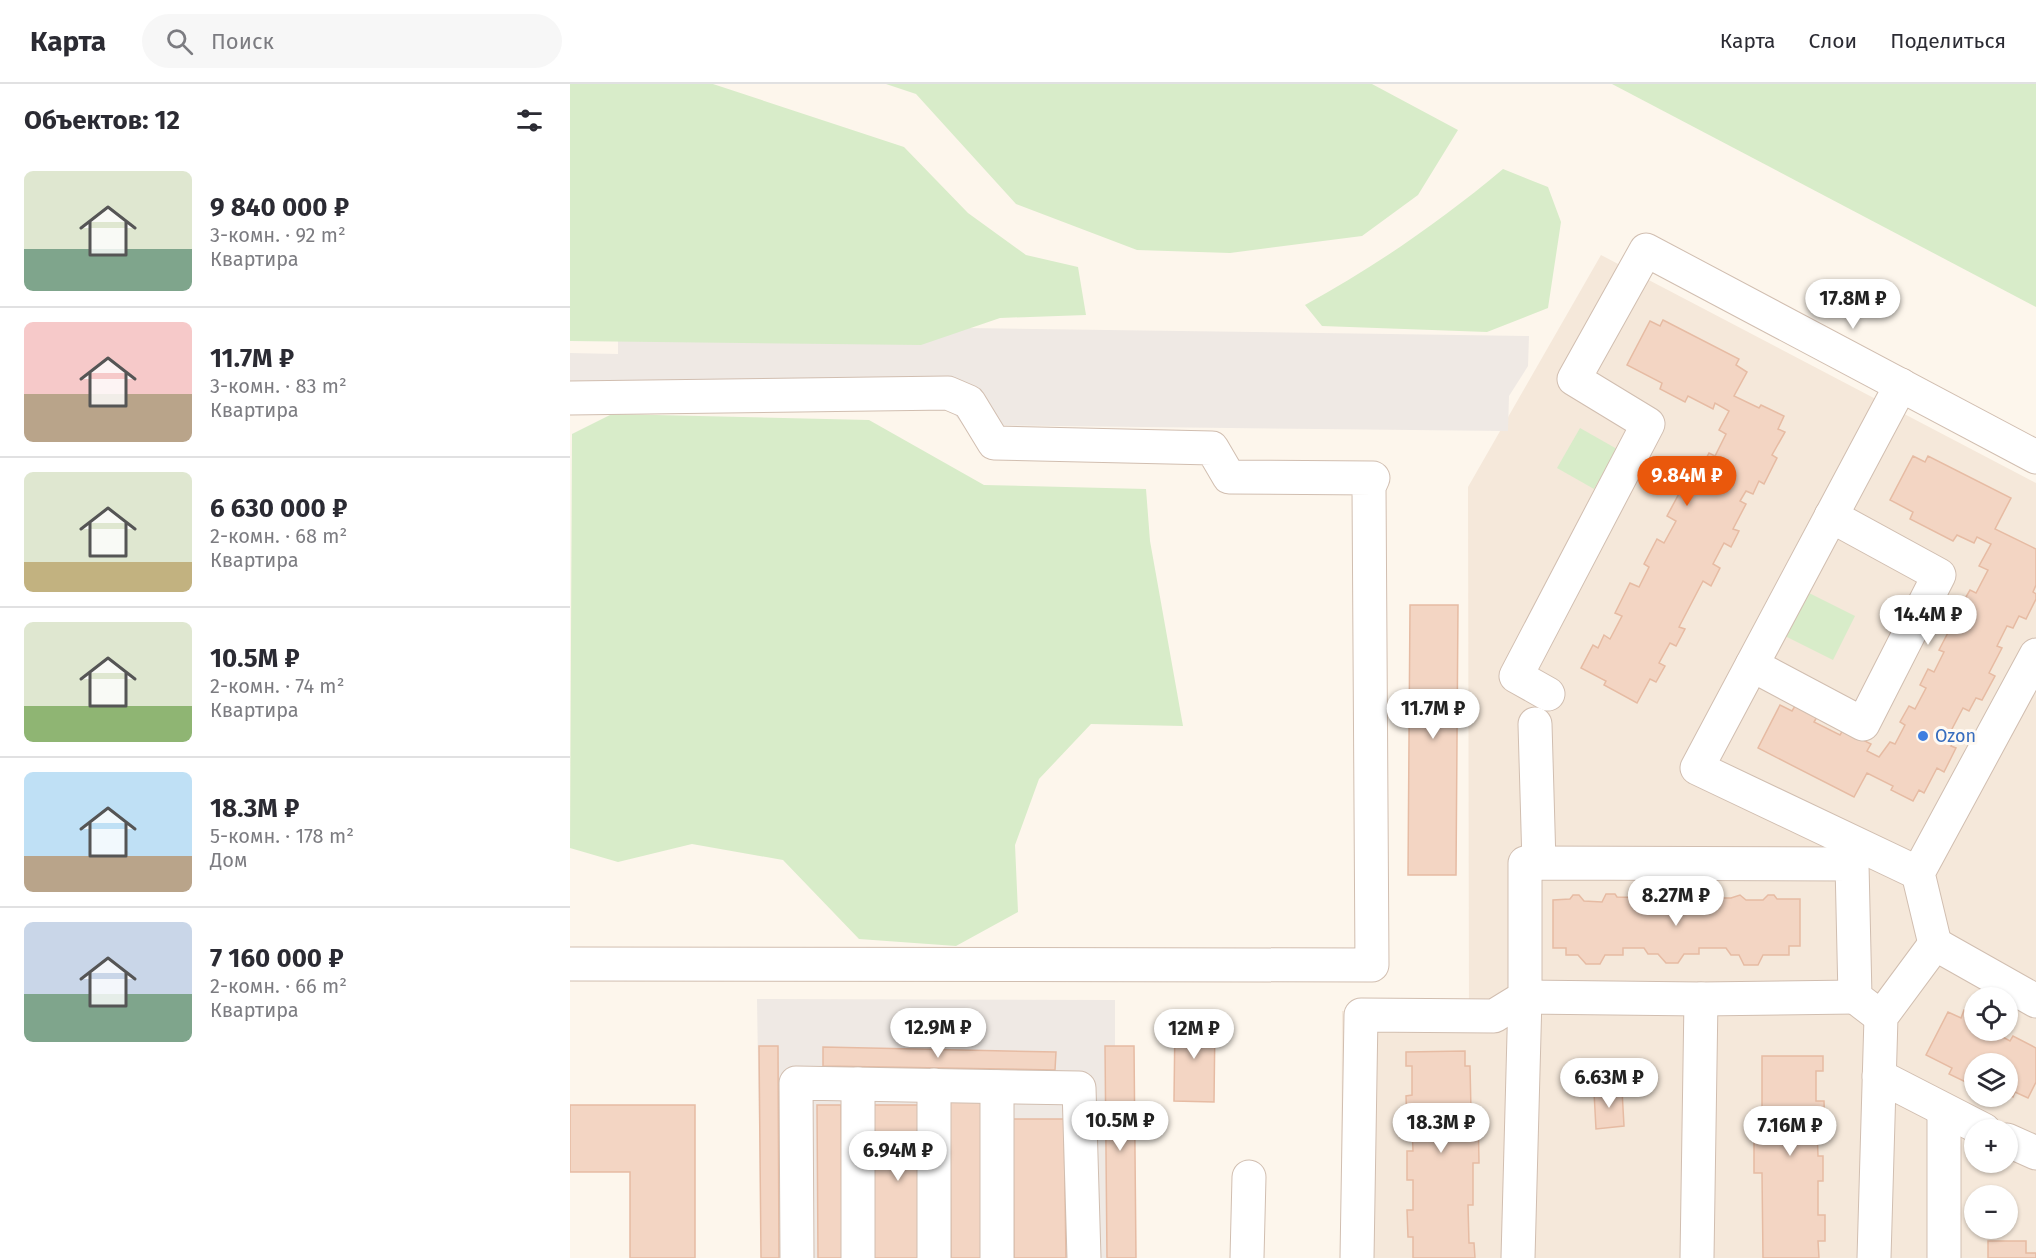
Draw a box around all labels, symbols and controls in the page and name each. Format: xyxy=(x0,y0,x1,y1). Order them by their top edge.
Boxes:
search box xyxy=(142,14,562,68)
text: Карта xyxy=(30,25,106,58)
icon: search xyxy=(163,25,196,58)
text: Поиск xyxy=(211,28,274,55)
text: Карта xyxy=(1720,28,1776,54)
text: Слои xyxy=(1809,28,1857,54)
text: Поделиться xyxy=(1890,28,2006,54)
icon: filters xyxy=(513,104,546,137)
text: Объектов: 12 xyxy=(24,105,180,136)
text: 9 840 000 ₽ xyxy=(210,192,349,223)
icon: home xyxy=(72,195,144,267)
text: 3-комн. · 92 m² xyxy=(210,223,346,247)
text: Квартира xyxy=(210,247,299,271)
pin: 17.8M ₽ xyxy=(1798,279,1908,330)
text: 17.8M ₽ xyxy=(1819,286,1887,310)
text: 11.7M ₽ xyxy=(210,343,294,374)
icon: home xyxy=(72,346,144,418)
text: 3-комн. · 83 m² xyxy=(210,374,347,398)
text: Квартира xyxy=(210,398,299,422)
pin: 9.84M ₽ xyxy=(1632,456,1742,507)
text: 9.84M ₽ xyxy=(1651,463,1723,487)
text: 6 630 000 ₽ xyxy=(210,493,347,524)
icon: home xyxy=(72,496,144,568)
text: 2-комн. · 68 m² xyxy=(210,524,347,548)
text: Квартира xyxy=(210,548,299,572)
pin: 14.4M ₽ xyxy=(1873,595,1983,646)
text: 14.4M ₽ xyxy=(1894,602,1962,626)
text: 10.5M ₽ xyxy=(210,643,300,674)
icon: home xyxy=(72,646,144,718)
text: 2-комн. · 74 m² xyxy=(210,674,344,698)
pin: 11.7M ₽ xyxy=(1378,689,1488,740)
text: 11.7M ₽ xyxy=(1401,696,1465,720)
text: Квартира xyxy=(210,698,299,722)
place label: Ozon xyxy=(1935,725,1976,747)
marker: Ozon xyxy=(1916,729,1930,743)
text: 18.3M ₽ xyxy=(210,793,299,824)
icon: home xyxy=(72,796,144,868)
text: 5-комн. · 178 m² xyxy=(210,824,354,848)
text: Дом xyxy=(210,848,247,872)
pin: 8.27M ₽ xyxy=(1621,876,1731,927)
text: 8.27M ₽ xyxy=(1642,883,1710,907)
text: 7 160 000 ₽ xyxy=(210,943,344,974)
icon: home xyxy=(72,946,144,1018)
text: 2-комн. · 66 m² xyxy=(210,974,347,998)
map controls xyxy=(1964,987,2018,1239)
button: locate xyxy=(1964,987,2018,1041)
text: Квартира xyxy=(210,998,299,1022)
pin: 12.9M ₽ xyxy=(883,1008,993,1059)
pin: 12M ₽ xyxy=(1152,1009,1236,1060)
text: 12.9M ₽ xyxy=(904,1015,972,1039)
text: 12M ₽ xyxy=(1168,1016,1220,1040)
button: layers xyxy=(1964,1053,2018,1107)
pin: 6.63M ₽ xyxy=(1554,1058,1664,1109)
text: 6.63M ₽ xyxy=(1574,1065,1644,1089)
pin: 10.5M ₽ xyxy=(1065,1101,1175,1152)
pin: 18.3M ₽ xyxy=(1386,1103,1496,1154)
pin: 7.16M ₽ xyxy=(1735,1106,1845,1157)
text: 10.5M ₽ xyxy=(1085,1108,1155,1132)
text: 18.3M ₽ xyxy=(1407,1110,1475,1134)
text: 7.16M ₽ xyxy=(1757,1113,1823,1137)
button: + xyxy=(1964,1119,2018,1173)
pin: 6.94M ₽ xyxy=(843,1131,953,1182)
text: 6.94M ₽ xyxy=(863,1138,933,1162)
button: − xyxy=(1964,1185,2018,1239)

